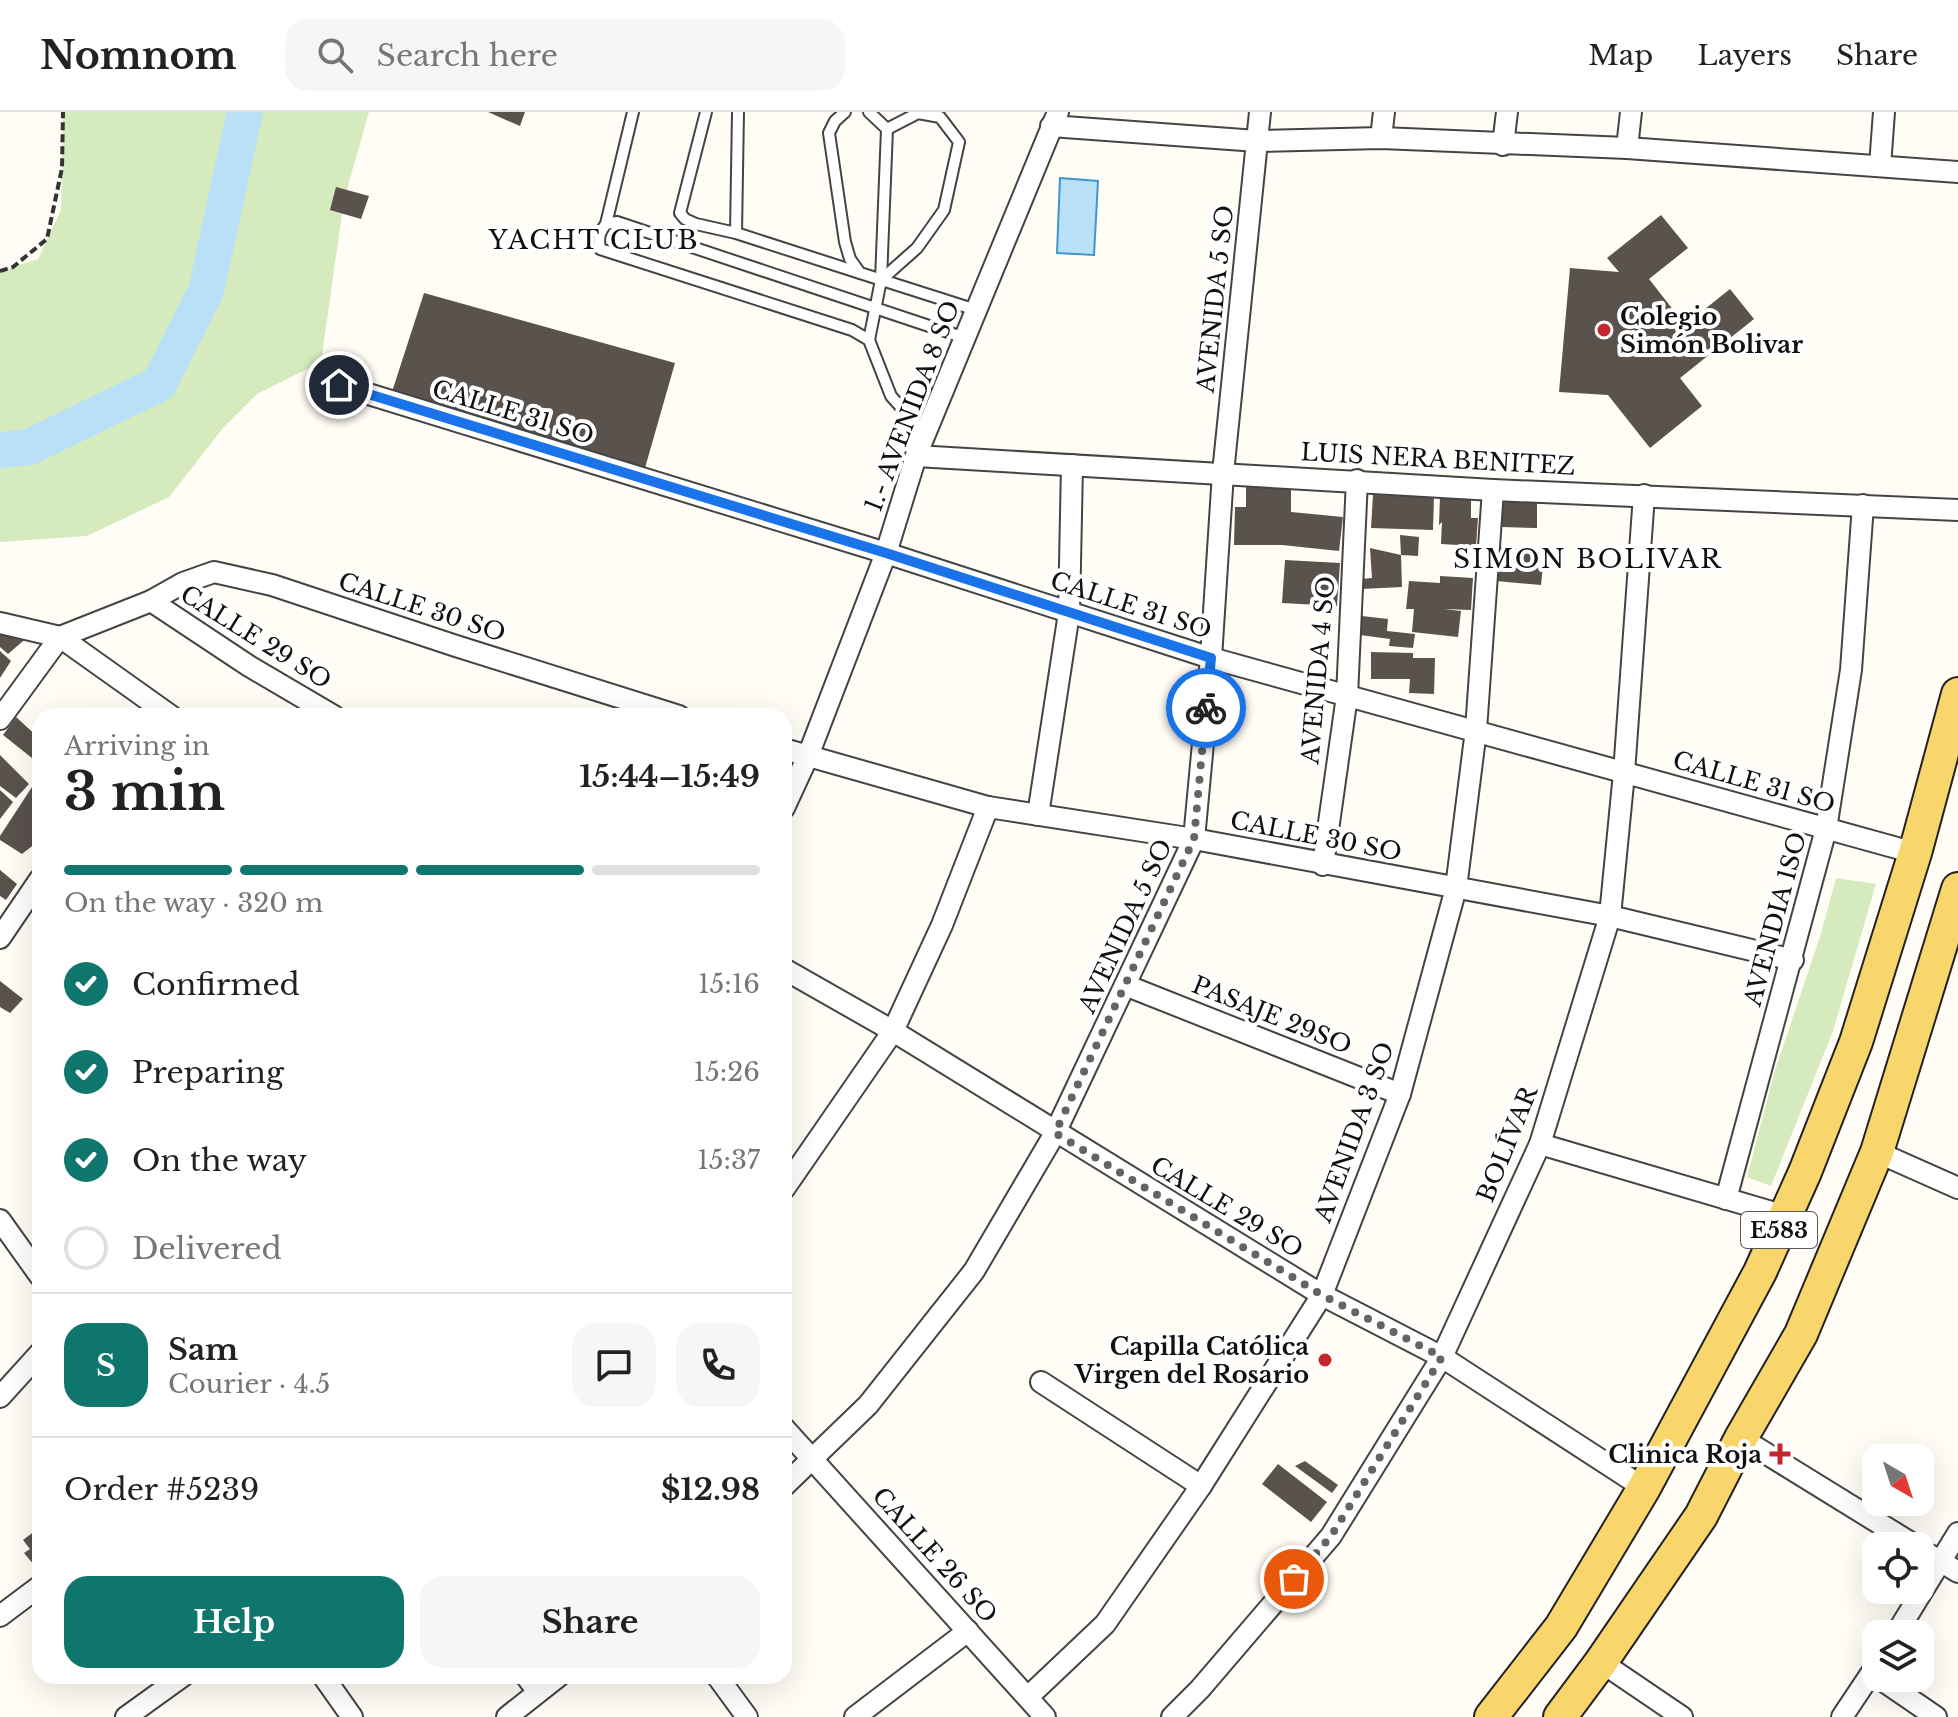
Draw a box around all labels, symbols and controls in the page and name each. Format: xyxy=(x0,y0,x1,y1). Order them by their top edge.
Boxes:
search box xyxy=(285,19,845,91)
text: Nomnom xyxy=(40,32,237,79)
icon: search xyxy=(313,33,357,77)
text: Search here xyxy=(377,37,558,74)
text: Map xyxy=(1588,38,1653,73)
text: Layers xyxy=(1697,38,1792,73)
text: Share xyxy=(1836,38,1918,73)
street label: AVENIDA 5 SO xyxy=(1191,204,1239,395)
district label: YACHT CLUB xyxy=(488,224,699,256)
street label: 1.- AVENIDA 8 SO xyxy=(858,297,966,515)
place label: Colegio Simón Bolivar xyxy=(1620,302,1803,359)
marker: Colegio Simón Bolivar xyxy=(1595,321,1613,339)
pin xyxy=(305,351,373,419)
icon: home xyxy=(317,363,361,407)
street label: CALLE 31 SO xyxy=(429,374,597,450)
street label: LUIS NERA BENITEZ xyxy=(1300,437,1576,481)
district label: SIMON BOLIVAR xyxy=(1453,543,1723,575)
street label: CALLE 31 SO xyxy=(1047,565,1215,645)
street label: CALLE 30 SO xyxy=(335,566,509,648)
street label: AVENIDA 4 SO xyxy=(1295,575,1341,766)
street label: CALLE 29 SO xyxy=(175,579,337,695)
courier xyxy=(1166,668,1246,748)
icon: bike xyxy=(1184,686,1228,730)
text: Arriving in xyxy=(64,730,210,762)
street label: CALLE 31 SO xyxy=(1669,745,1839,819)
text: 15:44–15:49 xyxy=(579,758,760,795)
text: 3 min xyxy=(64,760,225,824)
street label: CALLE 30 SO xyxy=(1228,805,1404,867)
street label: AVENDIA 1SO xyxy=(1738,829,1812,1010)
street label: AVENIDA 5 SO xyxy=(1072,835,1178,1018)
text: On the way · 320 m xyxy=(64,887,323,919)
icon: check xyxy=(64,962,108,1006)
text: Confirmed xyxy=(132,966,300,1003)
text: 15:16 xyxy=(698,968,760,1000)
street label: PASAJE 29SO xyxy=(1188,970,1356,1060)
street label: AVENIDA 3 SO xyxy=(1308,1038,1400,1227)
icon: check xyxy=(64,1050,108,1094)
text: Preparing xyxy=(132,1054,284,1091)
text: 15:26 xyxy=(693,1056,760,1088)
street label: BOLÍVAR xyxy=(1471,1081,1544,1206)
icon: check xyxy=(64,1138,108,1182)
text: On the way xyxy=(132,1142,307,1179)
text: 15:37 xyxy=(697,1144,760,1176)
street label: CALLE 29 SO xyxy=(1146,1150,1308,1264)
road number: E583 xyxy=(1741,1212,1817,1248)
text: Delivered xyxy=(132,1230,282,1267)
button: chat xyxy=(572,1323,656,1407)
button: phone xyxy=(676,1323,760,1407)
text: Sam xyxy=(168,1331,238,1368)
place label: Capilla Católica Virgen del Rosario xyxy=(1074,1332,1309,1389)
text: S xyxy=(96,1347,116,1384)
marker: Capilla Católica Virgen del Rosario xyxy=(1316,1351,1334,1369)
text: Courier · 4.5 xyxy=(168,1368,330,1400)
place label: Clinica Roja xyxy=(1608,1440,1762,1469)
marker: Clinica Roja xyxy=(1769,1443,1791,1465)
north arrow xyxy=(1862,1444,1934,1516)
map controls xyxy=(1862,1444,1934,1692)
text: Order #5239 xyxy=(64,1471,259,1508)
text: $12.98 xyxy=(661,1471,760,1508)
street label: CALLE 26 SO xyxy=(867,1481,1003,1629)
button: locate xyxy=(1862,1532,1934,1604)
pin xyxy=(1260,1545,1328,1613)
icon: bag xyxy=(1272,1557,1316,1601)
button: Help xyxy=(64,1576,404,1668)
button: Share xyxy=(420,1576,760,1668)
button: layers xyxy=(1862,1620,1934,1692)

